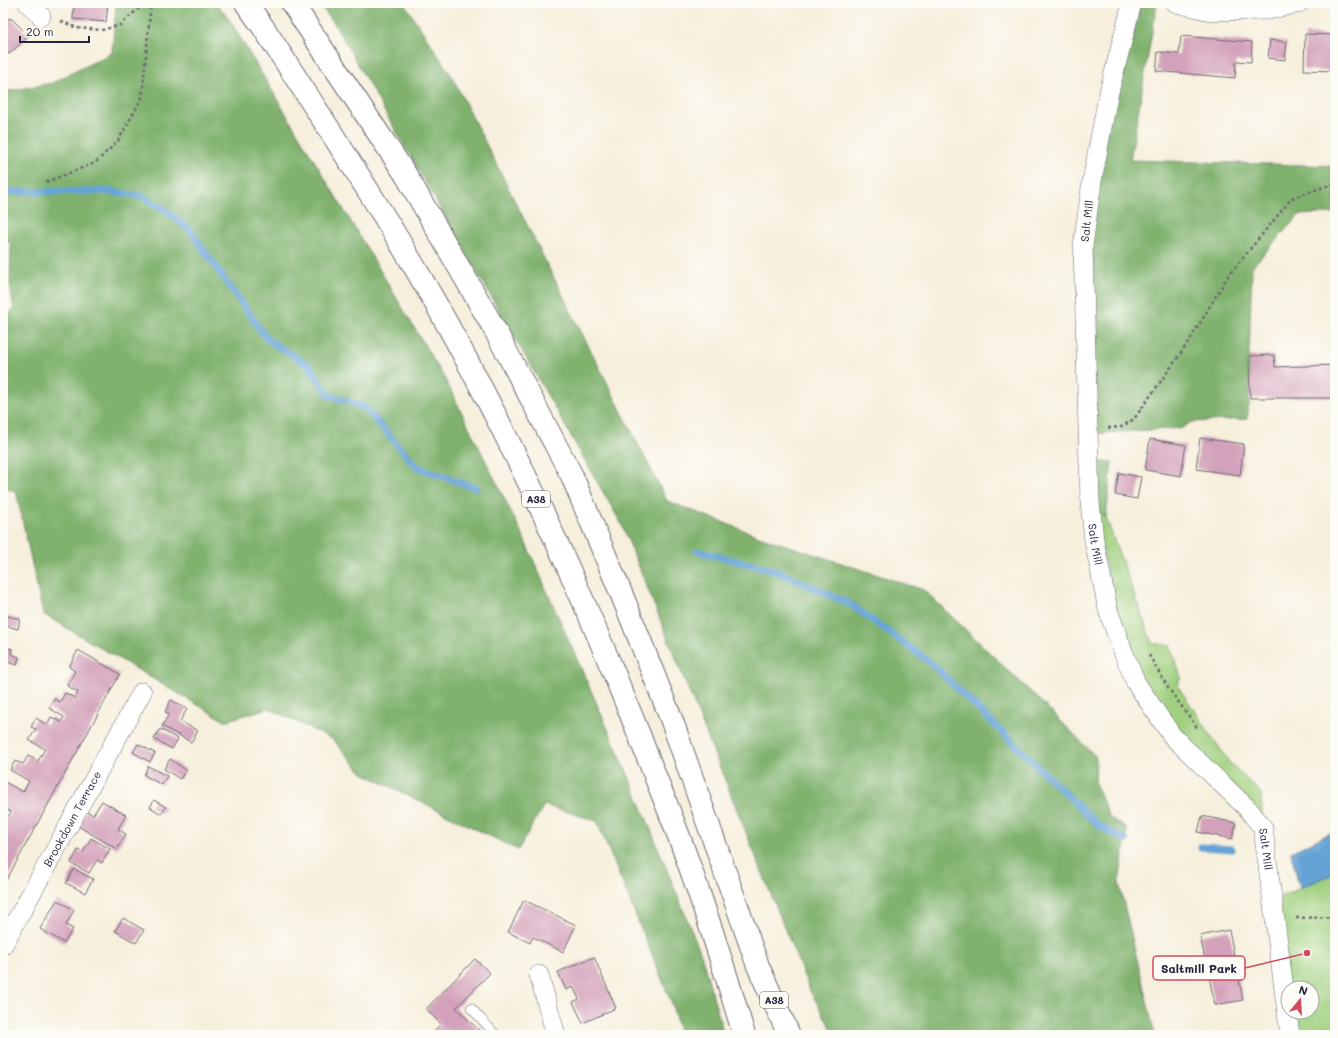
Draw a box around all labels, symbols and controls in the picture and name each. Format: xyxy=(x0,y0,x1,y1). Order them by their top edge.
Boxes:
scale bar xyxy=(20,18,89,44)
text: 20 m xyxy=(26,23,54,39)
street label: Salt Mill xyxy=(1077,199,1096,243)
road number: A38 xyxy=(522,491,550,507)
street label: Salt Mill xyxy=(1085,523,1107,566)
street label: Brookdown Terrace xyxy=(40,768,104,869)
street label: Salt Mill xyxy=(1256,827,1276,871)
callout: Saltmill Park xyxy=(1153,956,1245,980)
text: Saltmill Park xyxy=(1161,960,1237,976)
north arrow xyxy=(1280,980,1320,1020)
text: N xyxy=(1297,982,1310,998)
road number: A38 xyxy=(760,992,788,1008)

